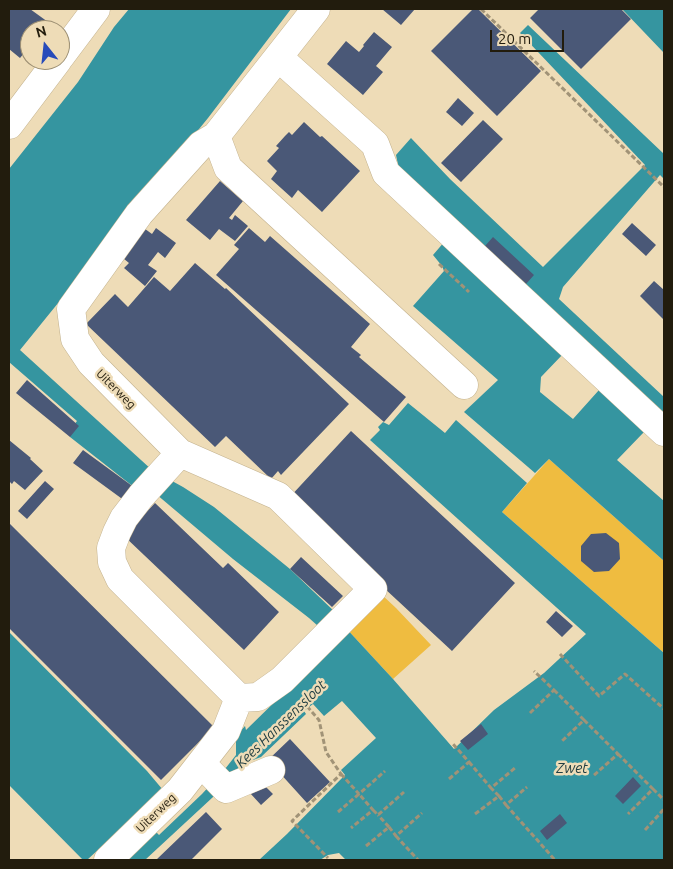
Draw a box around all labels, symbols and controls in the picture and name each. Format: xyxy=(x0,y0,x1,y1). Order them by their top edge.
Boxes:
north arrow xyxy=(20,20,70,70)
scale bar xyxy=(493,20,567,52)
text: N xyxy=(34,22,48,41)
text: 20 m xyxy=(498,30,531,47)
street label: Uiterweg xyxy=(93,366,139,412)
water label: Kees Hanssenssloot xyxy=(232,677,330,771)
water label: Zwet xyxy=(556,760,588,776)
street label: Uiterweg xyxy=(133,790,179,836)

